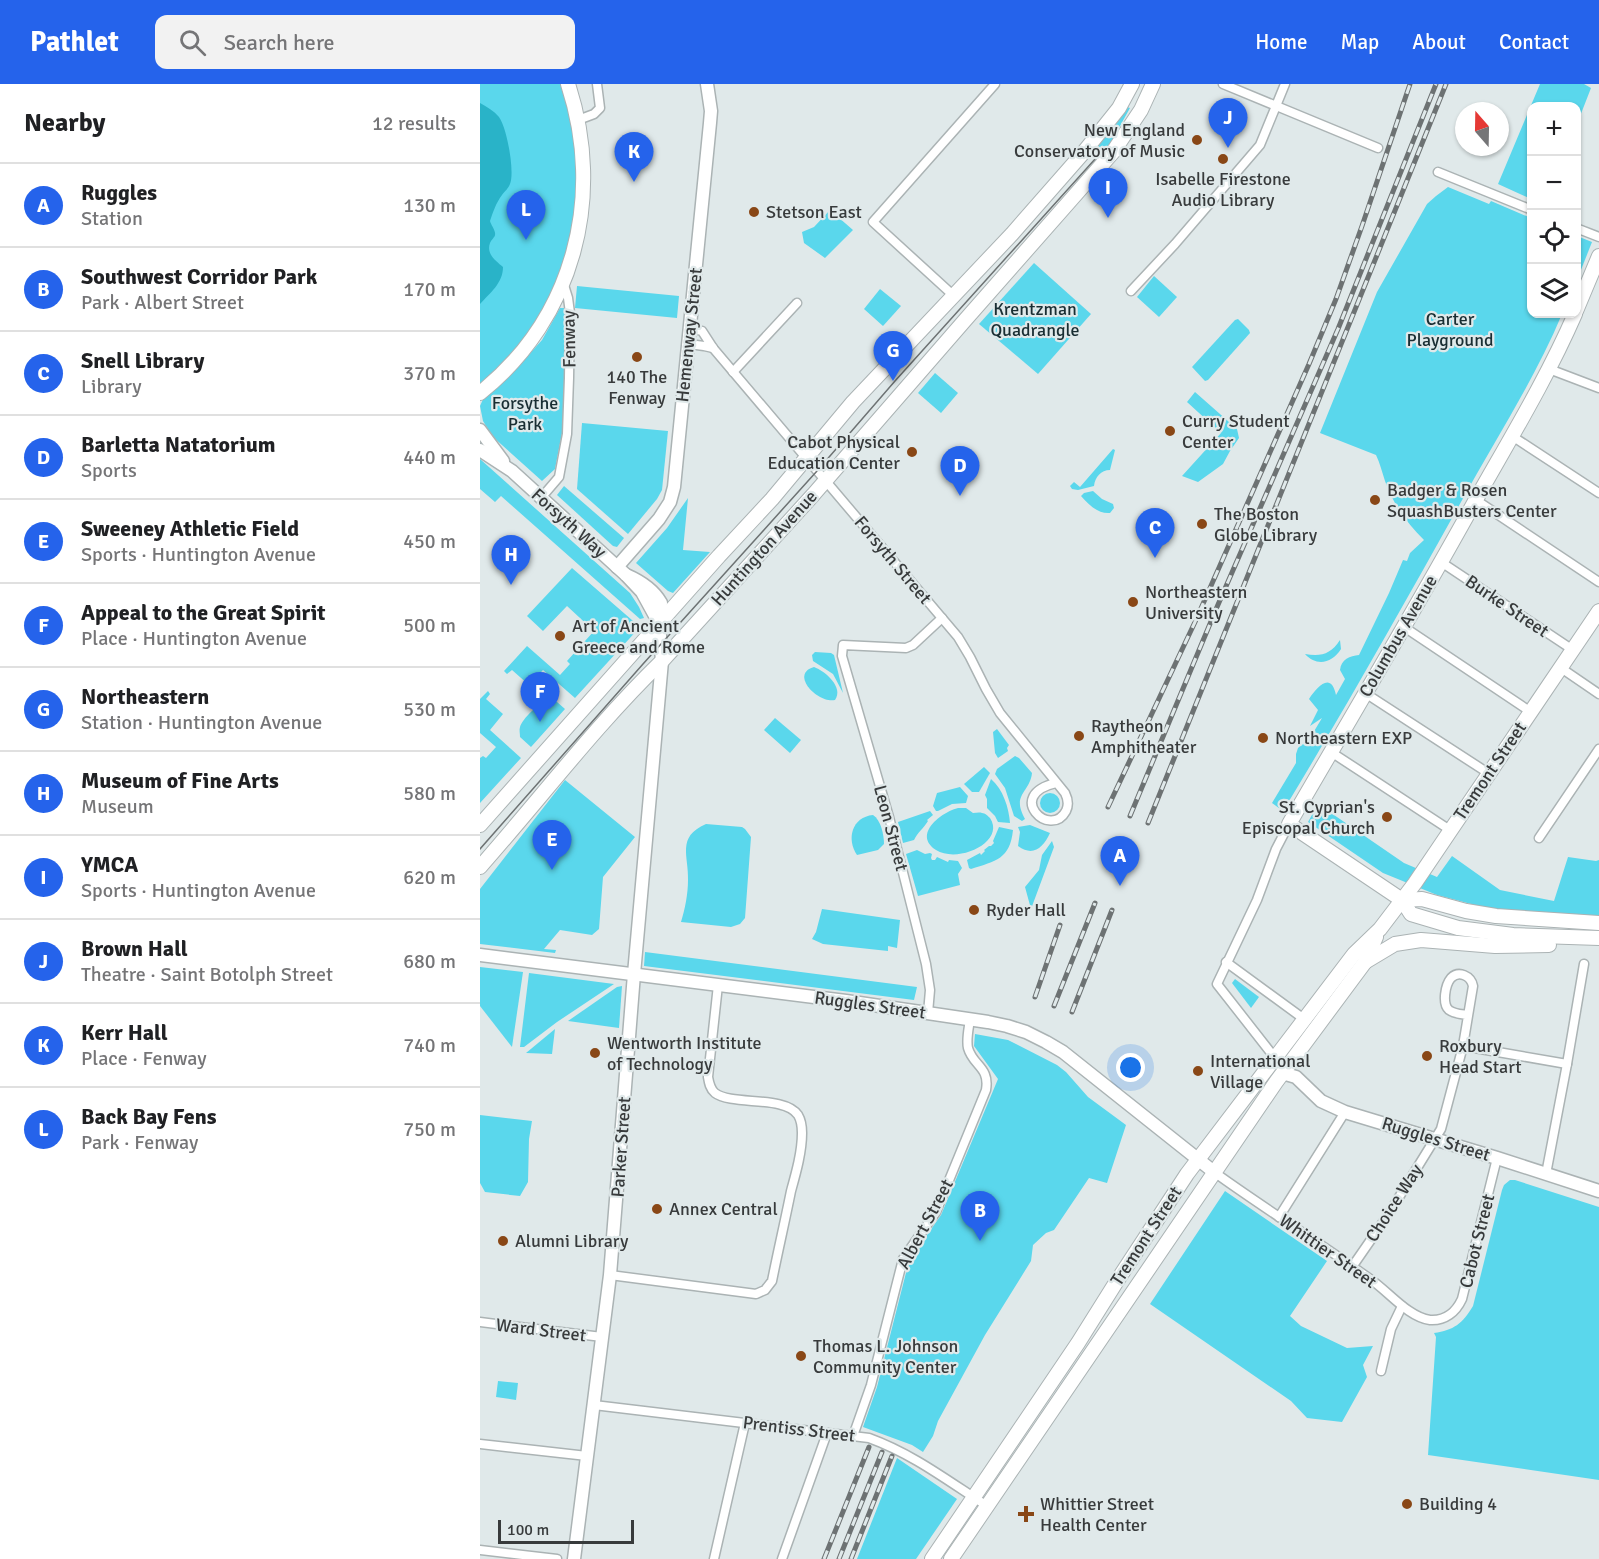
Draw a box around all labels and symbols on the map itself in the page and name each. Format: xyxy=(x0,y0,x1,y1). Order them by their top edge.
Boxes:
pin: J xyxy=(1208,98,1248,148)
north arrow xyxy=(1455,102,1509,156)
place label: New England Conservatory of Music xyxy=(1014,119,1185,162)
pin: K xyxy=(614,132,654,182)
marker: New England Conservatory of Music xyxy=(1190,133,1204,147)
marker: Isabelle Firestone Audio Library xyxy=(1216,152,1230,166)
pin: I xyxy=(1088,168,1128,218)
place label: Isabelle Firestone Audio Library xyxy=(1155,168,1291,211)
pin: L xyxy=(506,190,546,240)
place label: Stetson East xyxy=(766,201,862,223)
marker: Stetson East xyxy=(747,205,761,219)
street label: Hemenway Street xyxy=(671,267,707,403)
park label: Krentzman Quadrangle xyxy=(990,298,1080,341)
park label: Carter Playground xyxy=(1406,308,1494,351)
street label: Fenway xyxy=(557,309,581,368)
pin: G xyxy=(874,332,912,381)
marker: 140 The Fenway xyxy=(630,350,644,364)
place label: 140 The Fenway xyxy=(607,366,667,409)
park label: Forsythe Park xyxy=(492,392,558,435)
place label: Curry Student Center xyxy=(1182,410,1290,453)
marker: Curry Student Center xyxy=(1163,424,1177,438)
place label: Cabot Physical Education Center xyxy=(767,431,900,474)
marker: Cabot Physical Education Center xyxy=(905,445,919,459)
pin: D xyxy=(940,446,980,496)
place label: Badger & Rosen SquashBusters Center xyxy=(1387,479,1557,522)
street label: Forsyth Way xyxy=(527,484,611,563)
street label: Huntington Avenue xyxy=(706,486,822,610)
marker: Badger & Rosen SquashBusters Center xyxy=(1368,493,1382,507)
place label: The Boston Globe Library xyxy=(1214,503,1318,546)
pin: C xyxy=(1136,508,1174,558)
street label: Forsyth Street xyxy=(850,511,936,609)
marker: The Boston Globe Library xyxy=(1195,517,1209,531)
pin: H xyxy=(492,536,531,585)
street label: Burke Street xyxy=(1461,570,1553,642)
street label: Columbus Avenue xyxy=(1354,571,1442,701)
place label: Northeastern University xyxy=(1145,581,1247,624)
marker: Northeastern University xyxy=(1126,595,1140,609)
place label: Art of Ancient Greece and Rome xyxy=(572,615,705,658)
marker: Art of Ancient Greece and Rome xyxy=(553,629,567,643)
pin: F xyxy=(520,672,560,722)
place label: Raytheon Amphitheater xyxy=(1091,715,1197,758)
street label: Tremont Street xyxy=(1449,718,1531,824)
place label: Northeastern EXP xyxy=(1275,727,1412,749)
marker: Raytheon Amphitheater xyxy=(1072,729,1086,743)
marker: Northeastern EXP xyxy=(1256,731,1270,745)
street label: Leon Street xyxy=(869,783,913,873)
place label: St. Cyprian's Episcopal Church xyxy=(1242,796,1375,839)
marker: St. Cyprian's Episcopal Church xyxy=(1380,810,1394,824)
pin: E xyxy=(532,820,572,870)
pin: A xyxy=(1100,836,1140,886)
place label: Ryder Hall xyxy=(986,899,1066,921)
marker: Ryder Hall xyxy=(967,903,981,917)
street label: Ruggles Street xyxy=(813,986,927,1024)
place label: Wentworth Institute of Technology xyxy=(607,1032,762,1075)
place label: Roxbury Head Start xyxy=(1439,1035,1521,1078)
marker: Wentworth Institute of Technology xyxy=(588,1046,602,1060)
marker: Roxbury Head Start xyxy=(1420,1049,1434,1063)
place label: International Village xyxy=(1210,1050,1311,1093)
your location xyxy=(1116,1053,1145,1082)
marker: International Village xyxy=(1191,1064,1205,1078)
street label: Parker Street xyxy=(607,1096,635,1198)
street label: Ruggles Street xyxy=(1379,1112,1493,1166)
street label: Choice Way xyxy=(1361,1160,1428,1246)
street label: Albert Street xyxy=(892,1175,958,1273)
street label: Tremont Street xyxy=(1106,1182,1186,1290)
pin: B xyxy=(960,1192,1000,1241)
street label: Cabot Street xyxy=(1455,1192,1499,1290)
place label: Annex Central xyxy=(669,1198,778,1220)
marker: Annex Central xyxy=(650,1202,664,1216)
street label: Whittier Street xyxy=(1275,1209,1381,1293)
place label: Alumni Library xyxy=(515,1230,629,1252)
marker: Alumni Library xyxy=(496,1234,510,1248)
street label: Ward Street xyxy=(495,1314,587,1346)
place label: Thomas L. Johnson Community Center xyxy=(813,1335,958,1378)
marker: Thomas L. Johnson Community Center xyxy=(794,1349,808,1363)
street label: Prentiss Street xyxy=(742,1411,856,1447)
place label: Whittier Street Health Center xyxy=(1040,1493,1154,1536)
place label: Building 4 xyxy=(1419,1493,1497,1515)
marker: Building 4 xyxy=(1400,1497,1414,1511)
marker: Whittier Street Health Center xyxy=(1017,1505,1035,1523)
scale bar xyxy=(498,1517,634,1544)

